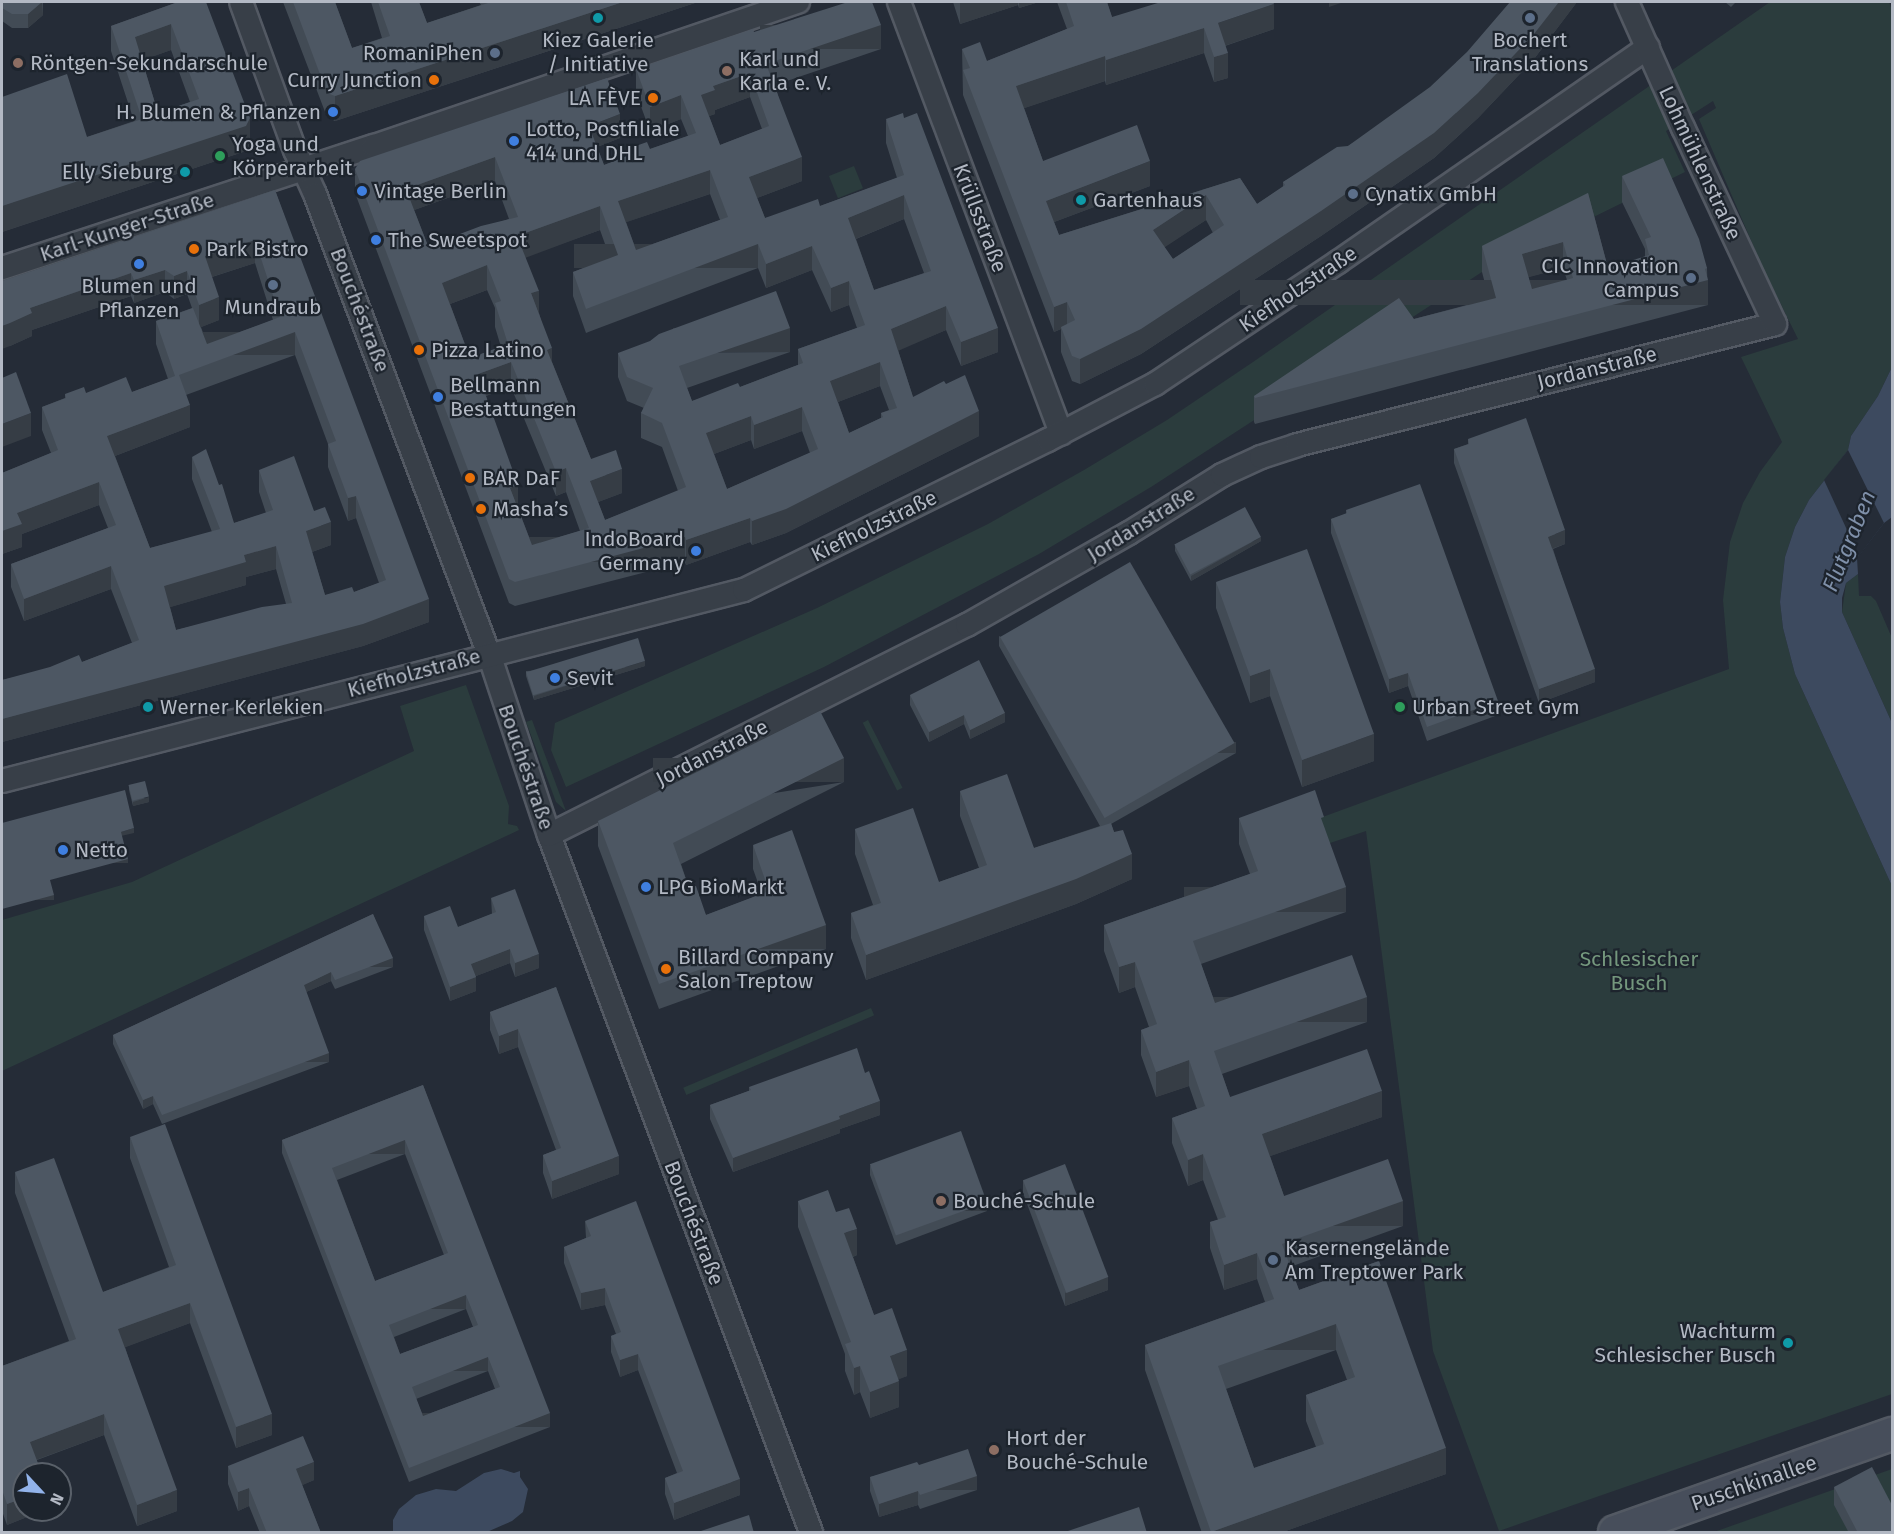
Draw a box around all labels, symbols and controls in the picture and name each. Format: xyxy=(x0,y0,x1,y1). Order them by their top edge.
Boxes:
marker: Kiez Galerie / Initiative xyxy=(591,11,605,25)
marker: Bochert Translations xyxy=(1523,11,1537,25)
place label: Kiez Galerie / Initiative xyxy=(542,27,654,77)
place label: Bochert Translations xyxy=(1472,27,1588,77)
place label: RomaniPhen xyxy=(363,40,483,66)
marker: RomaniPhen xyxy=(488,46,502,60)
place label: Karl und Karla e. V. xyxy=(739,46,831,96)
place label: Röntgen-Sekundarschule xyxy=(30,50,268,76)
marker: Röntgen-Sekundarschule xyxy=(11,56,25,70)
marker: Karl und Karla e. V. xyxy=(720,64,734,78)
place label: Curry Junction xyxy=(287,67,422,93)
marker: Curry Junction xyxy=(427,73,441,87)
street label: Lohmühlenstraße xyxy=(1653,82,1747,244)
place label: LA FÈVE xyxy=(568,85,641,111)
marker: LA FÈVE xyxy=(646,91,660,105)
place label: H. Blumen & Pflanzen xyxy=(116,99,321,125)
marker: H. Blumen & Pflanzen xyxy=(326,105,340,119)
place label: Lotto, Postfiliale 414 und DHL xyxy=(526,116,680,166)
place label: Yoga und Körperarbeit xyxy=(232,131,353,181)
marker: Lotto, Postfiliale 414 und DHL xyxy=(507,134,521,148)
marker: Yoga und Körperarbeit xyxy=(213,149,227,163)
place label: Elly Sieburg xyxy=(62,159,173,185)
street label: Krüllsstraße xyxy=(948,160,1012,276)
marker: Elly Sieburg xyxy=(178,165,192,179)
place label: Vintage Berlin xyxy=(374,178,507,204)
place label: Cynatix GmbH xyxy=(1365,181,1497,207)
marker: Vintage Berlin xyxy=(355,184,369,198)
street label: Karl-Kunger-Straße xyxy=(37,187,217,267)
place label: Gartenhaus xyxy=(1093,187,1203,213)
marker: Cynatix GmbH xyxy=(1346,187,1360,201)
marker: Gartenhaus xyxy=(1074,193,1088,207)
place label: The Sweetspot xyxy=(388,227,527,253)
marker: The Sweetspot xyxy=(369,233,383,247)
place label: Park Bistro xyxy=(206,236,309,262)
street label: Kiefholzstraße xyxy=(1234,240,1362,338)
marker: Park Bistro xyxy=(187,242,201,256)
street label: Bouchéstraße xyxy=(325,244,395,376)
place label: CIC Innovation Campus xyxy=(1541,253,1679,303)
marker: Blumen und Pflanzen xyxy=(132,257,146,271)
marker: CIC Innovation Campus xyxy=(1684,271,1698,285)
place label: Blumen und Pflanzen xyxy=(81,273,197,323)
marker: Mundraub xyxy=(266,278,280,292)
place label: Mundraub xyxy=(225,294,321,320)
place label: Pizza Latino xyxy=(431,337,544,363)
street label: Jordanstraße xyxy=(1535,341,1659,395)
marker: Pizza Latino xyxy=(412,343,426,357)
place label: Bellmann Bestattungen xyxy=(450,372,577,422)
marker: Bellmann Bestattungen xyxy=(431,390,445,404)
place label: BAR DaF xyxy=(482,465,560,491)
marker: BAR DaF xyxy=(463,471,477,485)
street label: Jordanstraße xyxy=(1082,481,1200,567)
street label: Kiefholzstraße xyxy=(807,485,941,567)
water label: Flutgraben xyxy=(1817,487,1881,595)
place label: Masha’s xyxy=(493,496,568,522)
marker: Masha’s xyxy=(474,502,488,516)
place label: IndoBoard Germany xyxy=(584,526,684,576)
marker: IndoBoard Germany xyxy=(689,544,703,558)
street label: Kiefholzstraße xyxy=(345,643,483,703)
place label: Sevit xyxy=(567,665,614,691)
marker: Sevit xyxy=(548,671,562,685)
place label: Werner Kerlekien xyxy=(160,694,324,720)
place label: Urban Street Gym xyxy=(1412,694,1580,720)
marker: Werner Kerlekien xyxy=(141,700,155,714)
marker: Urban Street Gym xyxy=(1393,700,1407,714)
street label: Bouchéstraße xyxy=(493,701,559,833)
street label: Jordanstraße xyxy=(652,714,772,792)
place label: Netto xyxy=(75,837,128,863)
marker: Netto xyxy=(56,843,70,857)
place label: LPG BioMarkt xyxy=(658,874,785,900)
marker: LPG BioMarkt xyxy=(639,880,653,894)
place label: Billard Company Salon Treptow xyxy=(678,944,834,994)
park label: Schlesischer Busch xyxy=(1580,946,1698,996)
marker: Billard Company Salon Treptow xyxy=(659,962,673,976)
street label: Bouchéstraße xyxy=(659,1157,729,1289)
place label: Bouché-Schule xyxy=(953,1188,1095,1214)
marker: Bouché-Schule xyxy=(934,1194,948,1208)
place label: Kasernengelände Am Treptower Park xyxy=(1285,1235,1463,1285)
marker: Kasernengelände Am Treptower Park xyxy=(1266,1253,1280,1267)
place label: Wachturm Schlesischer Busch xyxy=(1595,1318,1776,1368)
marker: Wachturm Schlesischer Busch xyxy=(1781,1336,1795,1350)
place label: Hort der Bouché-Schule xyxy=(1006,1425,1148,1475)
marker: Hort der Bouché-Schule xyxy=(987,1443,1001,1457)
street label: Puschkinallee xyxy=(1688,1450,1820,1516)
north arrow xyxy=(12,1462,72,1522)
text: N xyxy=(46,1490,68,1508)

